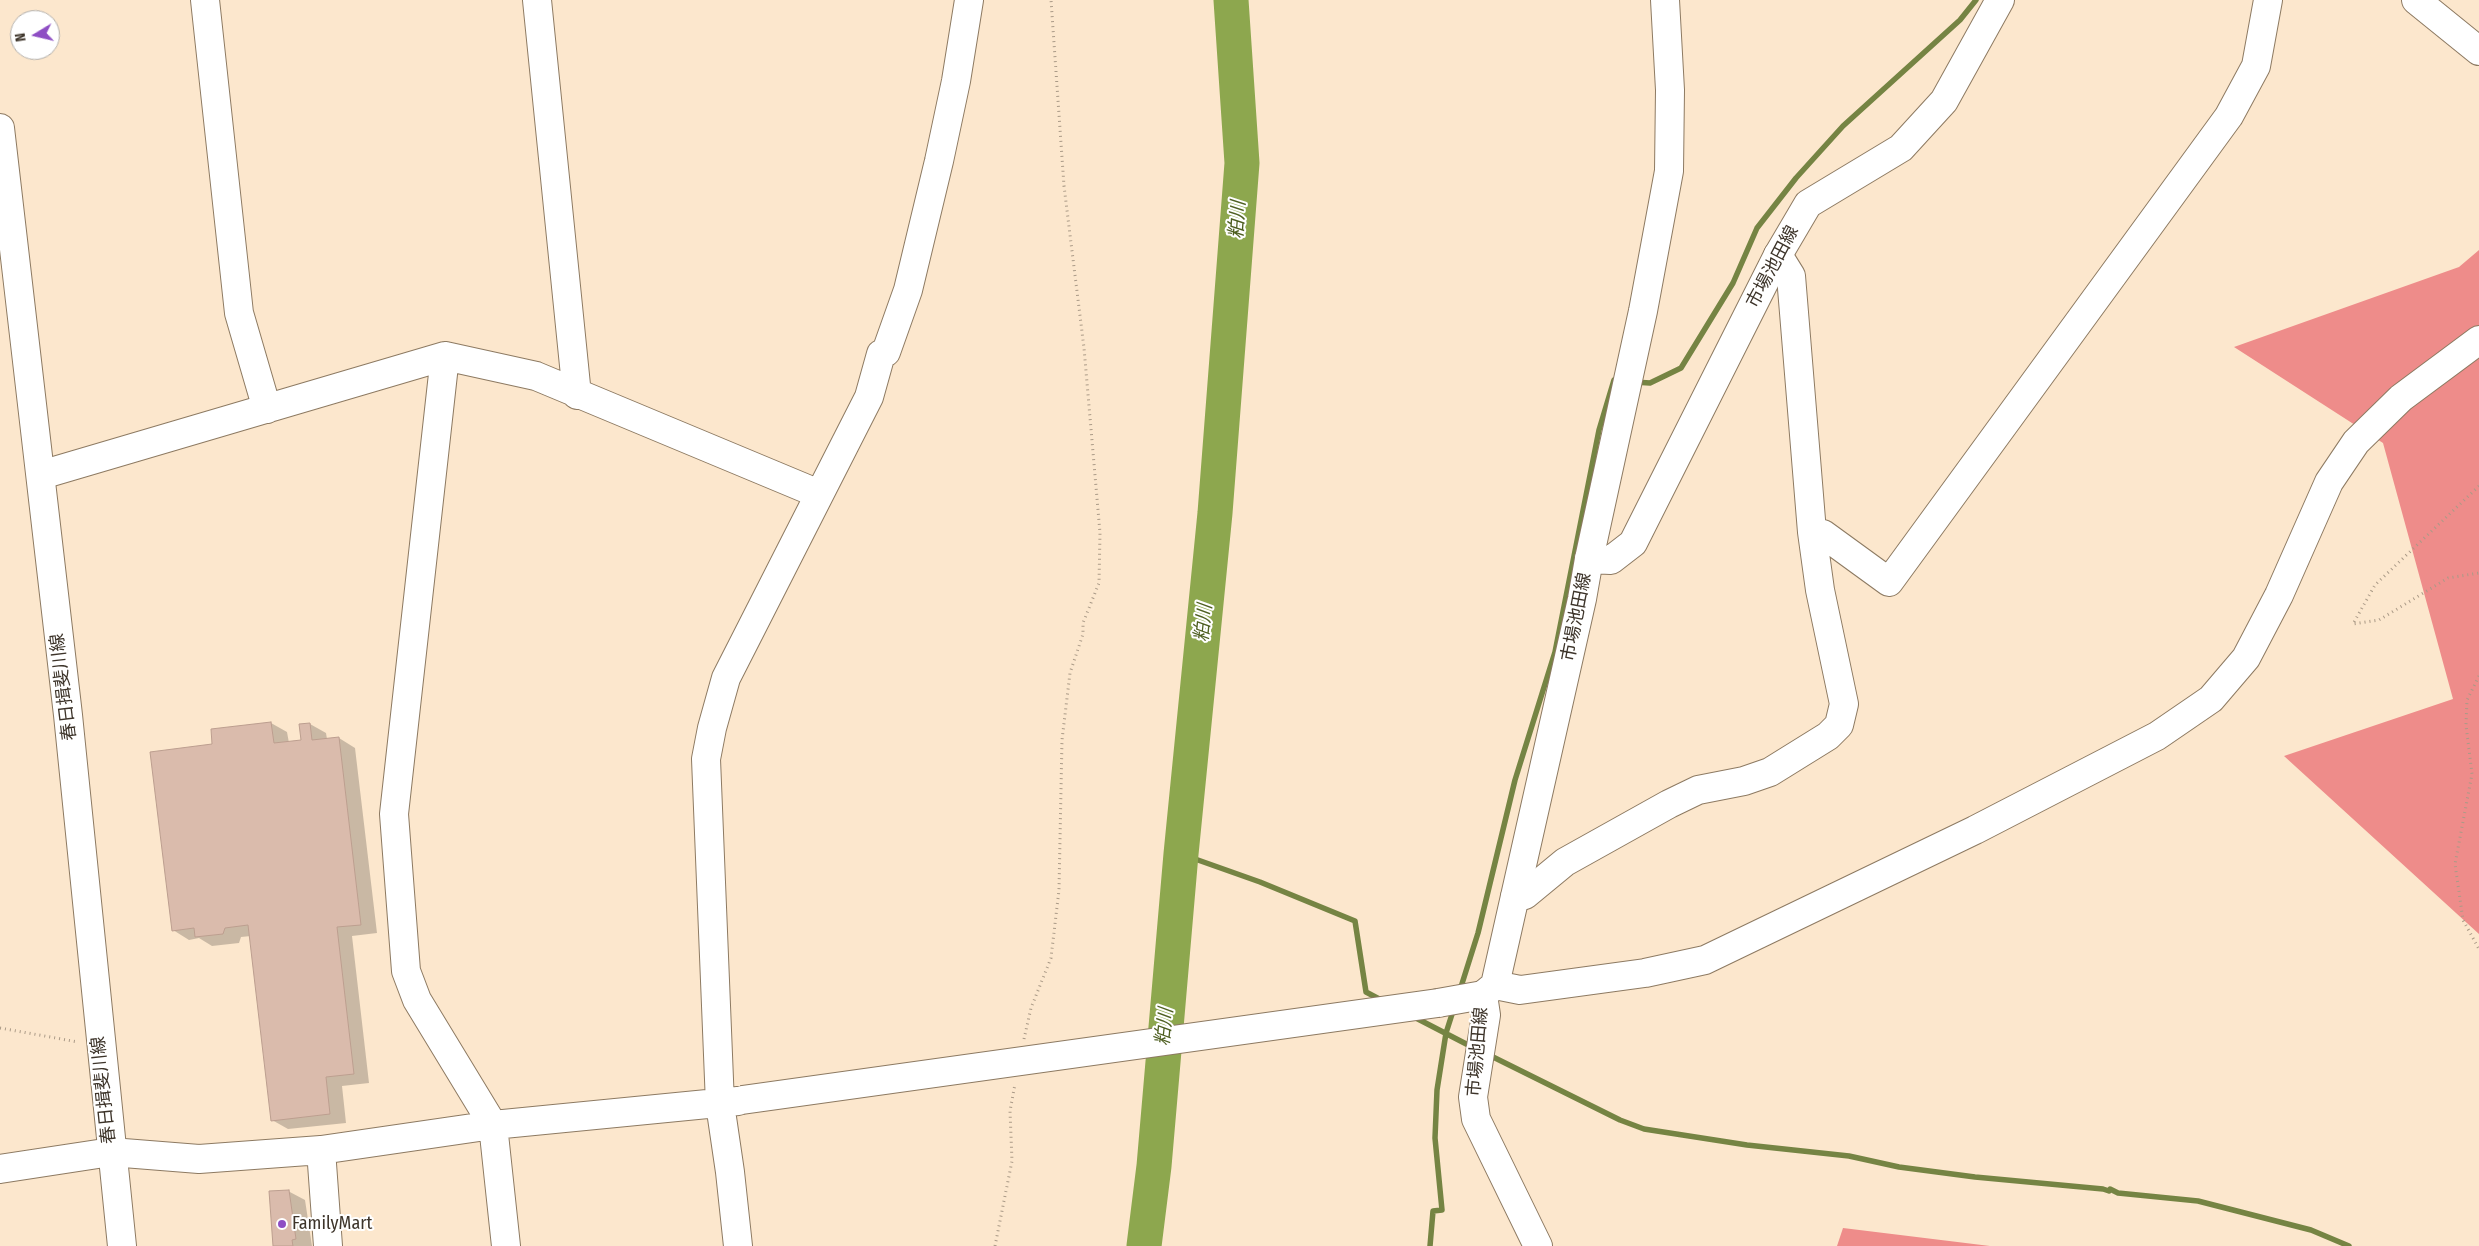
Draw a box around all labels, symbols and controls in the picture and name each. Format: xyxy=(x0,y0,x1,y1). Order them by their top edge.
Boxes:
north arrow xyxy=(10,10,60,60)
text: N xyxy=(12,32,30,43)
water label: 粕川 xyxy=(1225,200,1251,240)
street label: 市場池田線 xyxy=(1742,222,1804,312)
street label: 市場池田線 xyxy=(1558,571,1596,663)
water label: 粕川 xyxy=(1191,603,1217,643)
street label: 春日揖斐川線 xyxy=(47,632,81,742)
street label: 市場池田線 xyxy=(1463,1006,1493,1098)
water label: 粕川 xyxy=(1152,1007,1178,1047)
street label: 春日揖斐川線 xyxy=(88,1035,120,1145)
place label: FamilyMart xyxy=(292,1213,372,1235)
marker: FamilyMart xyxy=(276,1218,288,1230)

